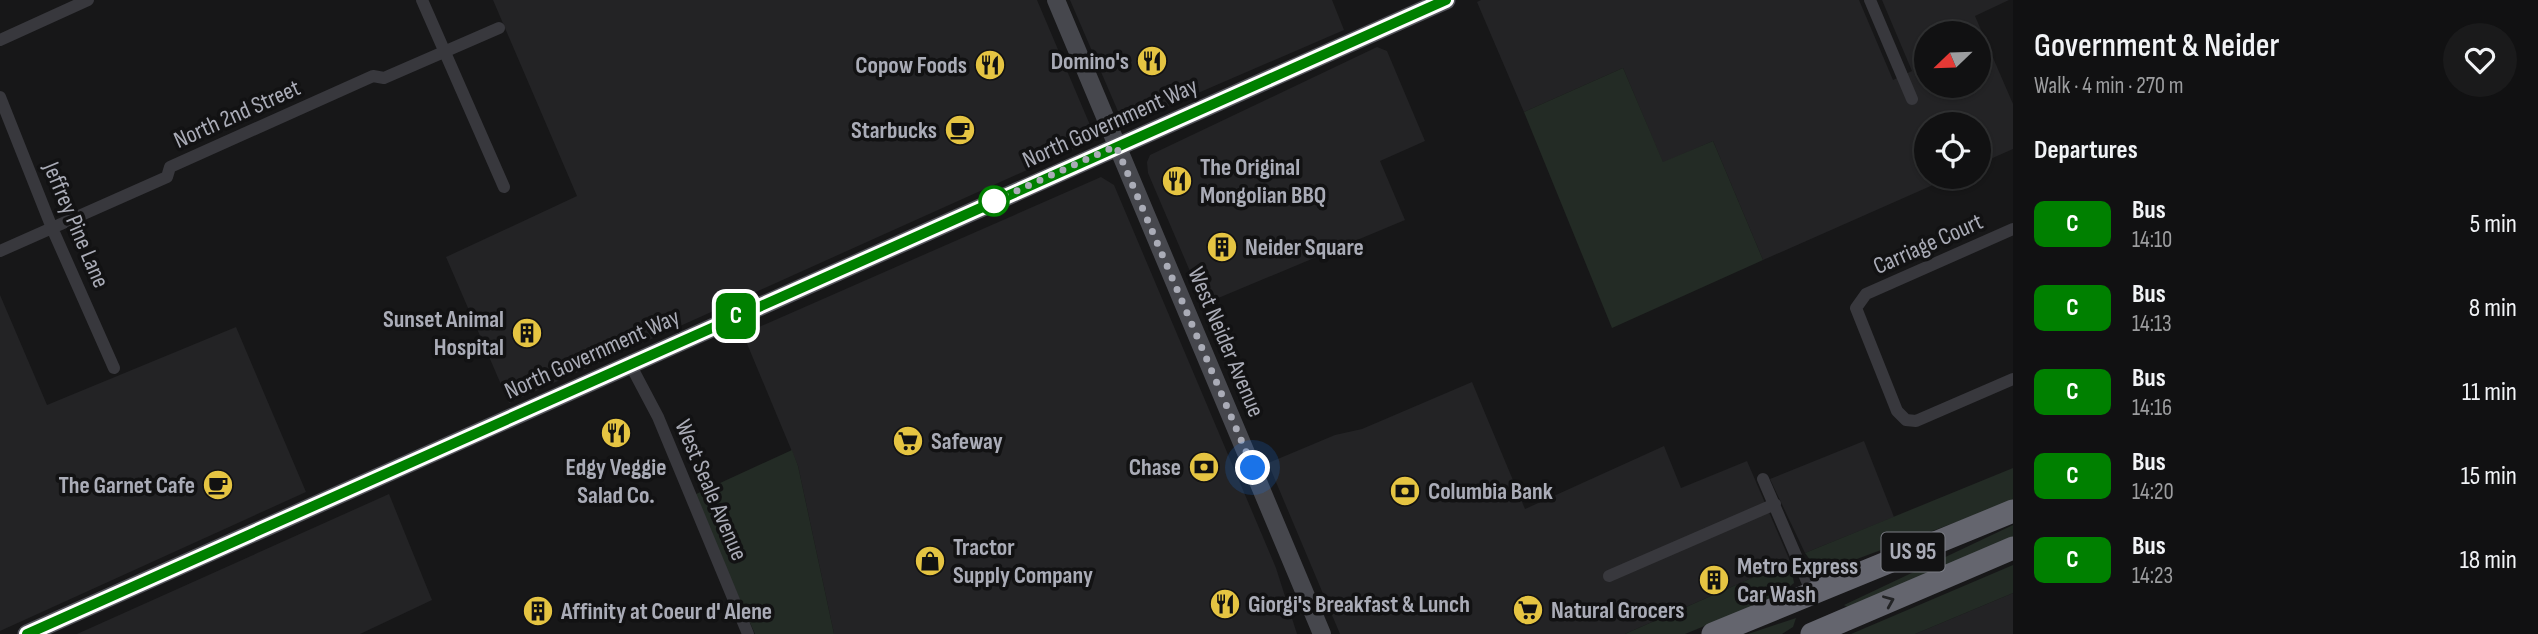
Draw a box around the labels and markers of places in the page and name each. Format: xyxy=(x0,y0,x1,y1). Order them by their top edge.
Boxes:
restaurant icon: Domino's xyxy=(1135,44,1169,78)
place label: Domino's xyxy=(1051,47,1129,76)
restaurant icon: Copow Foods xyxy=(973,48,1007,82)
place label: Copow Foods xyxy=(855,51,967,80)
cafe icon: Starbucks xyxy=(943,113,977,147)
place label: Starbucks xyxy=(851,116,937,145)
place label: The Original Mongolian BBQ xyxy=(1200,153,1326,210)
restaurant icon: The Original Mongolian BBQ xyxy=(1160,164,1194,198)
unlabelled marker xyxy=(979,186,1009,216)
building icon: Neider Square xyxy=(1205,230,1239,264)
place label: Neider Square xyxy=(1245,233,1364,262)
place label: Sunset Animal Hospital xyxy=(383,305,504,362)
building icon: Sunset Animal Hospital xyxy=(510,316,544,350)
restaurant icon: Edgy Veggie Salad Co. xyxy=(599,416,633,450)
supermarket icon: Safeway xyxy=(891,424,925,458)
place label: Safeway xyxy=(931,427,1003,456)
bank icon: Chase xyxy=(1187,450,1221,484)
place label: Edgy Veggie Salad Co. xyxy=(566,453,666,510)
place label: Chase xyxy=(1129,453,1181,482)
cafe icon: The Garnet Cafe xyxy=(201,468,235,502)
place label: The Garnet Cafe xyxy=(59,471,195,500)
bank icon: Columbia Bank xyxy=(1388,474,1422,508)
place label: Columbia Bank xyxy=(1428,477,1553,506)
place label: Tractor Supply Company xyxy=(953,533,1093,590)
shop icon: Tractor Supply Company xyxy=(913,544,947,578)
place label: Metro Express Car Wash xyxy=(1737,552,1858,609)
building icon: Metro Express Car Wash xyxy=(1697,563,1731,597)
restaurant icon: Giorgi's Breakfast & Lunch xyxy=(1208,587,1242,621)
place label: Giorgi's Breakfast & Lunch xyxy=(1248,590,1470,619)
supermarket icon: Natural Grocers xyxy=(1511,593,1545,627)
building icon: Affinity at Coeur d' Alene xyxy=(521,594,555,628)
place label: Natural Grocers xyxy=(1551,596,1685,625)
place label: Affinity at Coeur d' Alene xyxy=(560,597,772,626)

